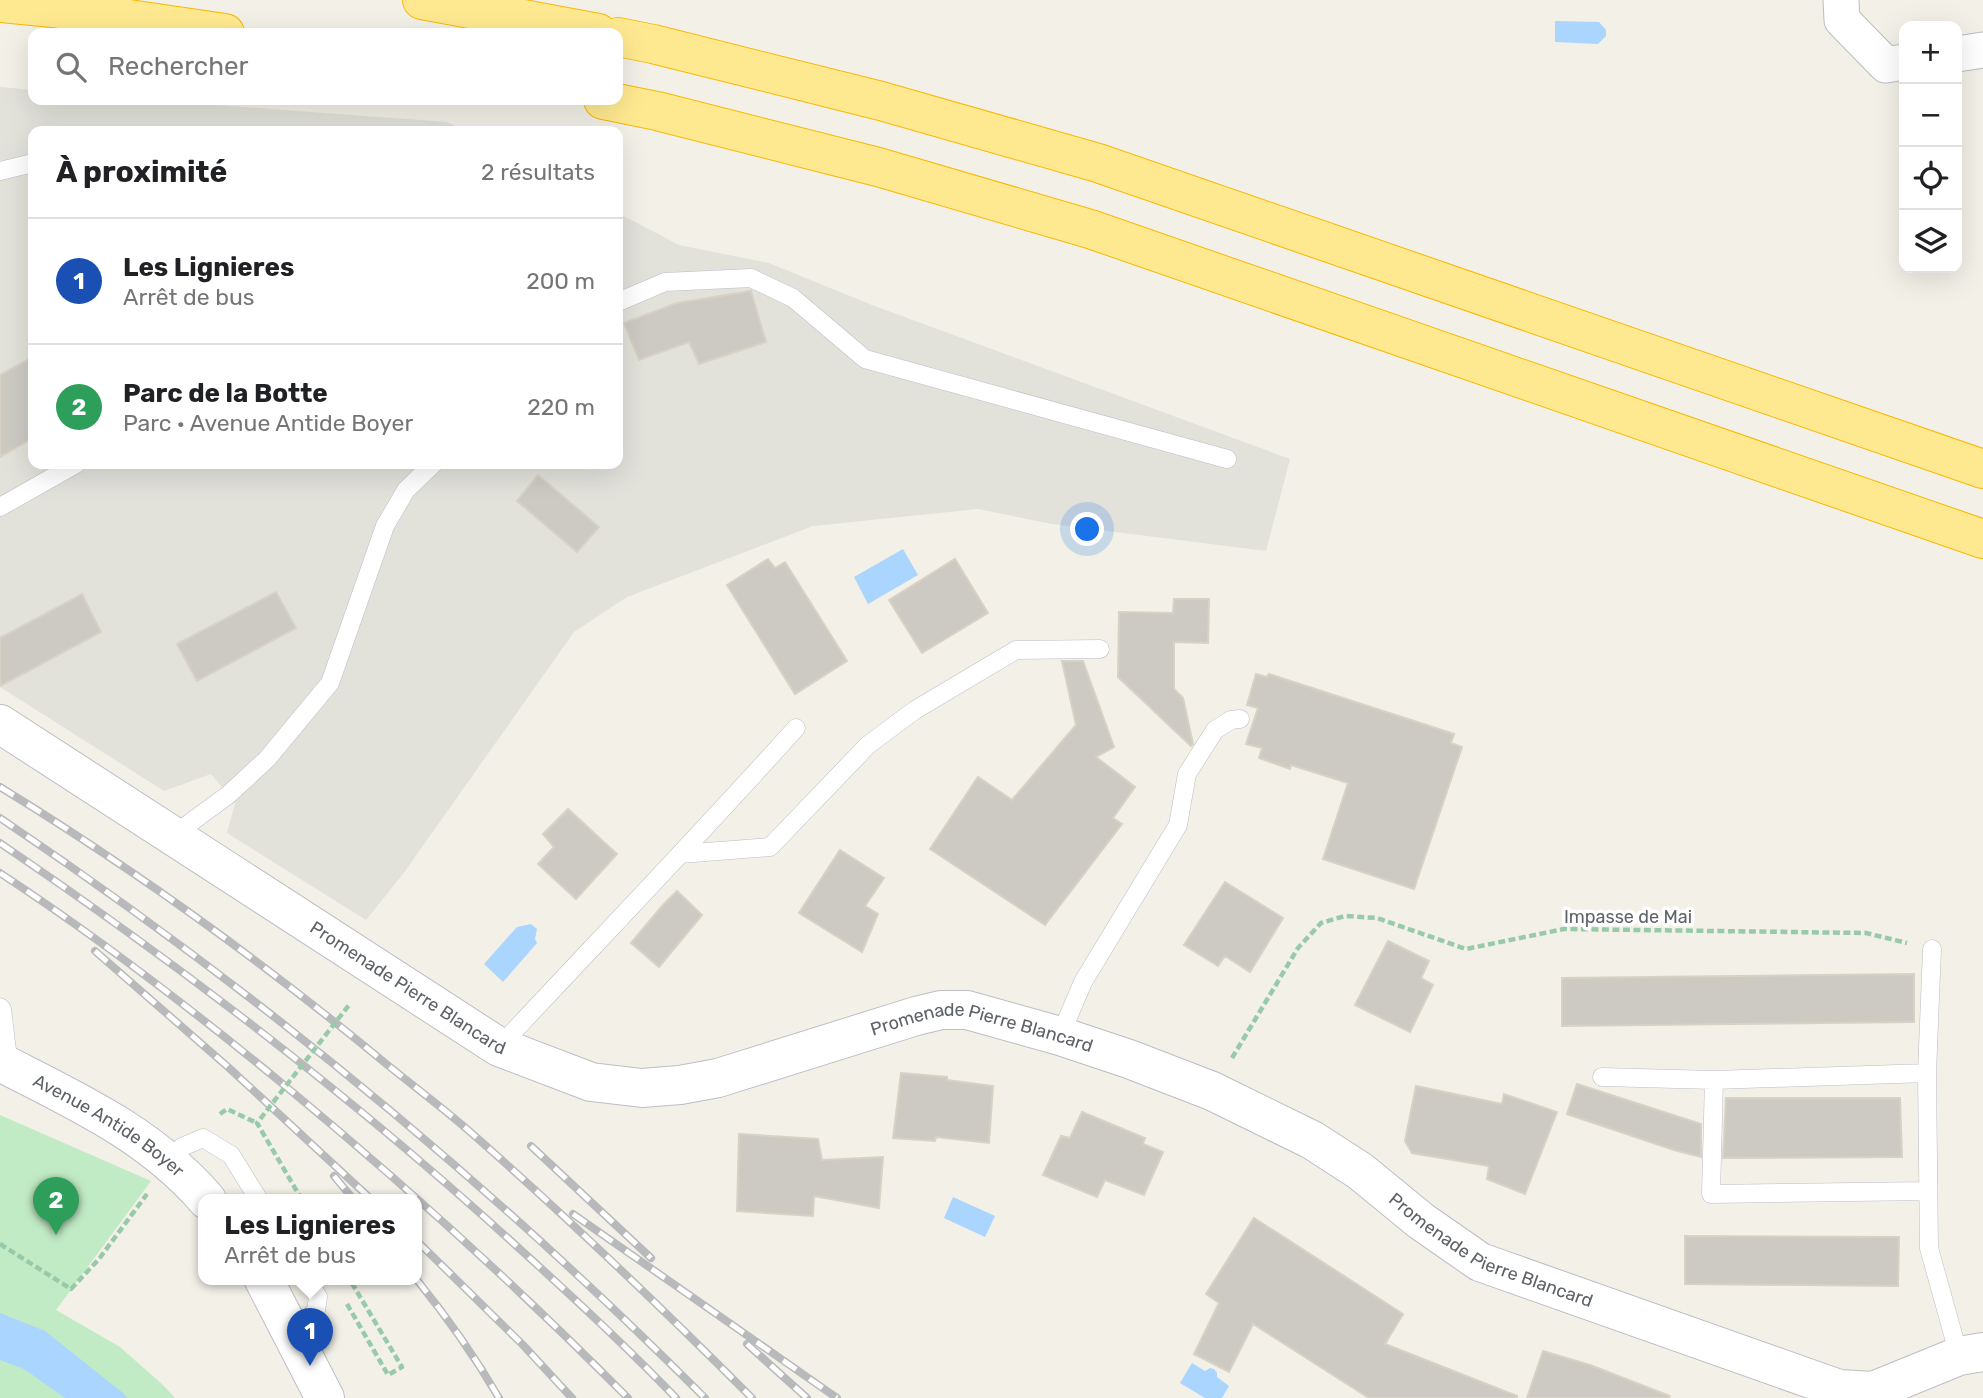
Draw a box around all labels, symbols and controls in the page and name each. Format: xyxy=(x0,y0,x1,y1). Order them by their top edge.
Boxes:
map controls xyxy=(1899,21,1962,273)
button: + xyxy=(1899,21,1962,84)
search box xyxy=(28,28,623,105)
icon: search xyxy=(52,48,90,86)
text: Rechercher xyxy=(108,51,248,82)
button: − xyxy=(1899,84,1962,147)
button: locate xyxy=(1899,147,1962,210)
text: À proximité xyxy=(56,154,227,190)
text: 2 résultats xyxy=(481,158,595,186)
button: layers xyxy=(1899,210,1962,273)
text: Les Lignieres xyxy=(123,252,294,283)
text: 1 xyxy=(73,267,85,295)
text: 200 m xyxy=(526,267,595,295)
text: Arrêt de bus xyxy=(123,283,255,311)
text: Parc de la Botte xyxy=(123,378,328,409)
text: 2 xyxy=(72,393,86,421)
text: 220 m xyxy=(527,393,595,421)
text: Parc · Avenue Antide Boyer xyxy=(123,409,413,437)
your location xyxy=(1070,512,1104,546)
street label: Impasse de Mai xyxy=(1564,906,1692,928)
street label: Promenade Pierre Blancard xyxy=(306,917,509,1060)
street label: Promenade Pierre Blancard xyxy=(868,999,1096,1057)
street label: Avenue Antide Boyer xyxy=(29,1070,189,1182)
pin: 2 xyxy=(33,1177,79,1235)
street label: Promenade Pierre Blancard xyxy=(1384,1188,1596,1312)
popup xyxy=(198,1194,422,1285)
text: Les Lignieres xyxy=(224,1210,396,1241)
text: Arrêt de bus xyxy=(224,1241,356,1269)
pin: 1 xyxy=(287,1308,333,1366)

